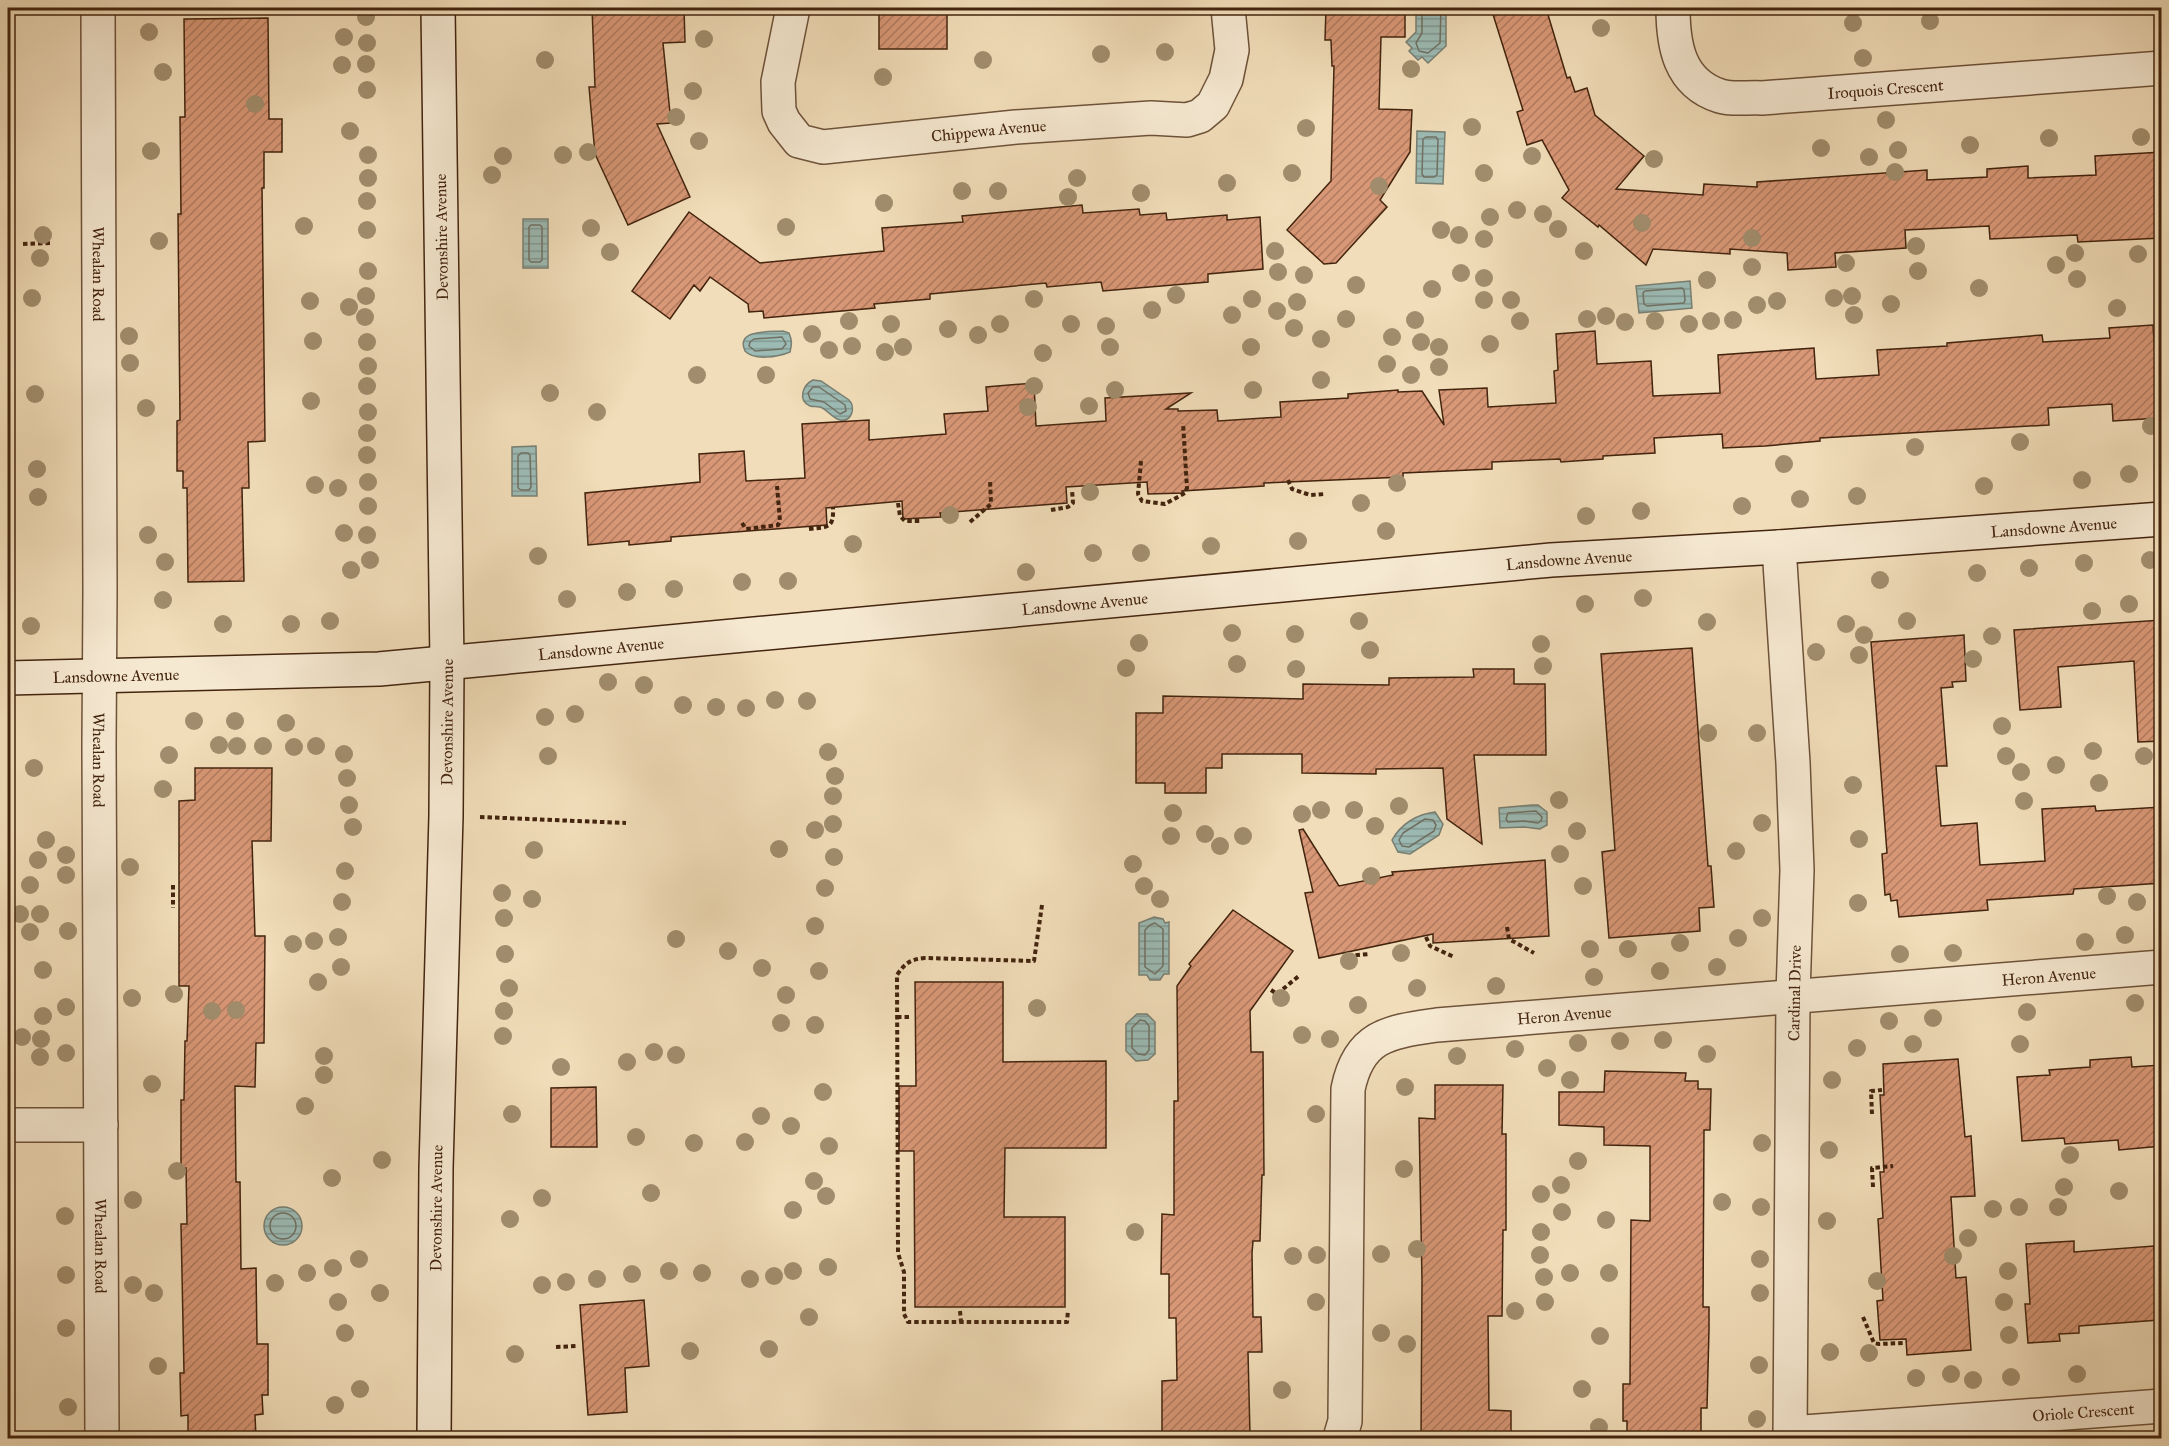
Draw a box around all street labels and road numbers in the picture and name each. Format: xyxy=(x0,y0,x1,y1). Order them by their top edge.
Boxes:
street label: Iroquois Crescent xyxy=(1827,75,1944,103)
street label: Chippewa Avenue xyxy=(930,116,1047,146)
street label: Devonshire Avenue xyxy=(431,173,452,301)
street label: Whealan Road xyxy=(89,227,108,321)
street label: Lansdowne Avenue xyxy=(1990,513,2118,542)
street label: Lansdowne Avenue xyxy=(1505,546,1633,574)
street label: Lansdowne Avenue xyxy=(1021,589,1149,619)
street label: Lansdowne Avenue xyxy=(537,634,665,664)
street label: Devonshire Avenue xyxy=(437,658,457,786)
street label: Lansdowne Avenue xyxy=(52,665,180,687)
street label: Whealan Road xyxy=(89,712,108,807)
street label: Cardinal Drive xyxy=(1784,944,1805,1041)
street label: Heron Avenue xyxy=(2001,963,2097,990)
street label: Heron Avenue xyxy=(1516,1002,1612,1029)
street label: Devonshire Avenue xyxy=(426,1144,447,1272)
street label: Whealan Road xyxy=(91,1198,110,1293)
street label: Oriole Crescent xyxy=(2032,1399,2135,1425)

